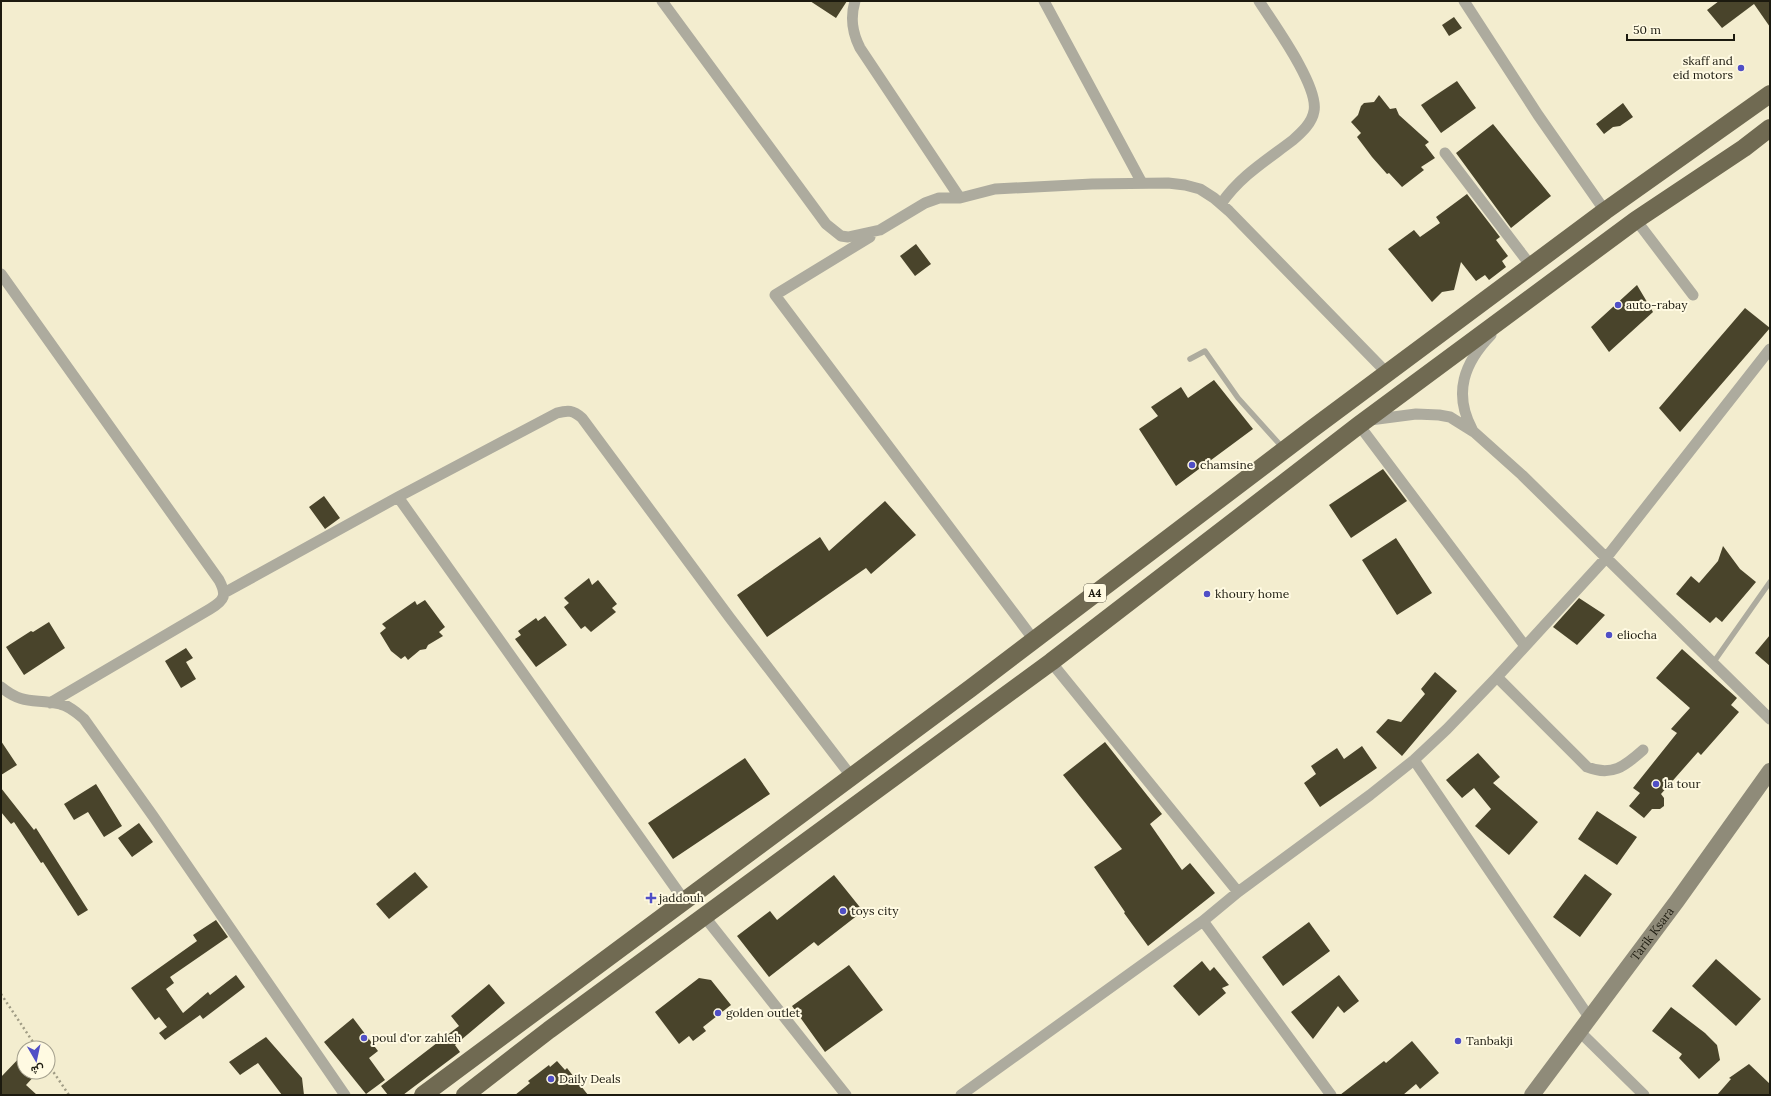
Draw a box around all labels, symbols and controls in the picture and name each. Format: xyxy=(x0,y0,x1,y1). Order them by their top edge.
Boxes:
scale bar xyxy=(1627,16,1734,42)
text: 50 m xyxy=(1633,22,1661,37)
place label: skaff and eid motors xyxy=(1673,53,1733,82)
marker: skaff and eid motors xyxy=(1736,63,1746,73)
place label: auto-rabay xyxy=(1626,297,1688,312)
marker: auto-rabay xyxy=(1613,300,1623,310)
place label: chamsine xyxy=(1200,457,1254,472)
marker: chamsine xyxy=(1187,460,1197,470)
road number: A4 xyxy=(1084,584,1106,602)
place label: khoury home xyxy=(1215,586,1290,601)
marker: khoury home xyxy=(1202,589,1212,599)
place label: eliocha xyxy=(1617,627,1657,642)
marker: eliocha xyxy=(1604,630,1614,640)
place label: la tour xyxy=(1664,776,1701,791)
marker: la tour xyxy=(1651,779,1661,789)
place label: jaddouh xyxy=(657,890,704,905)
marker: jaddouh xyxy=(646,893,656,903)
place label: toys city xyxy=(851,903,899,918)
street label: Tarik Ksara xyxy=(1627,904,1677,963)
marker: toys city xyxy=(838,906,848,916)
place label: golden outlet xyxy=(726,1005,800,1020)
marker: golden outlet xyxy=(713,1008,723,1018)
place label: poul d'or zahleh xyxy=(372,1030,461,1045)
marker: poul d'or zahleh xyxy=(359,1033,369,1043)
place label: Tanbakji xyxy=(1466,1033,1513,1048)
marker: Tanbakji xyxy=(1453,1036,1463,1046)
north arrow xyxy=(16,1040,56,1080)
text: ش xyxy=(30,1062,45,1078)
place label: Daily Deals xyxy=(559,1071,621,1086)
marker: Daily Deals xyxy=(546,1074,556,1084)

